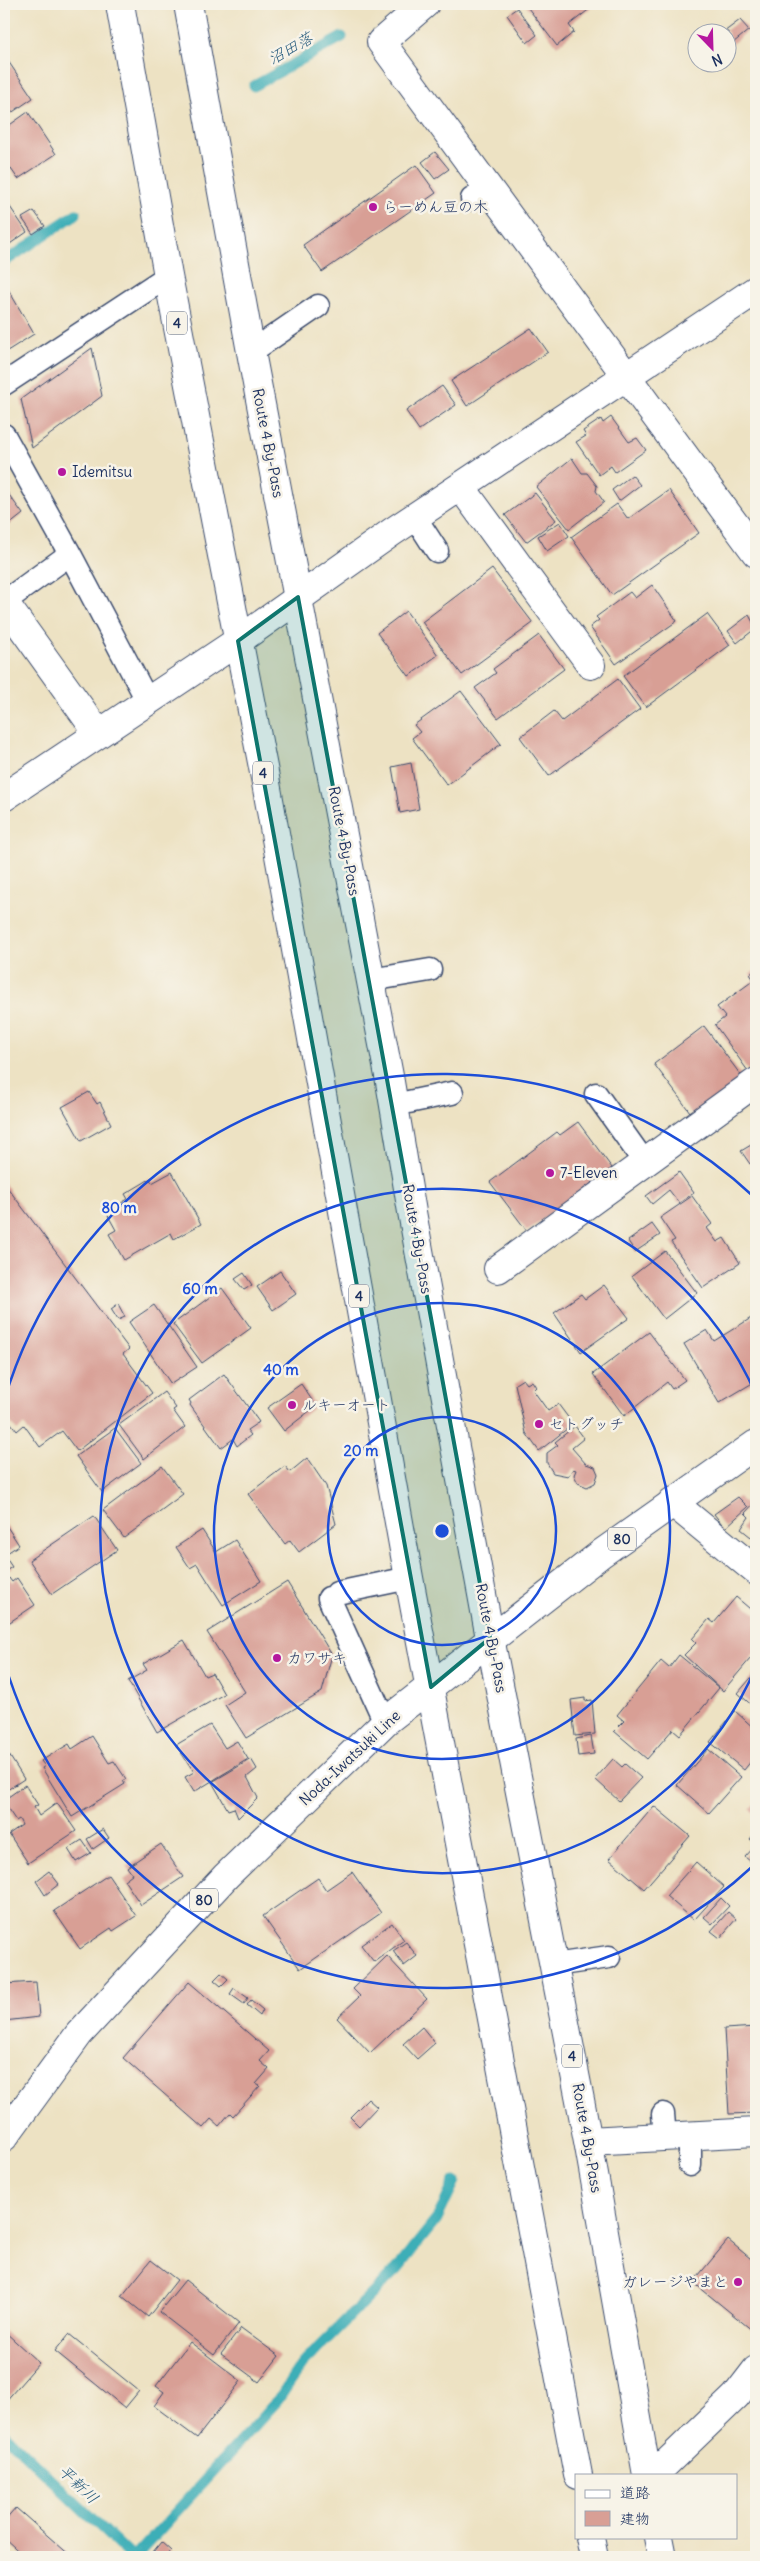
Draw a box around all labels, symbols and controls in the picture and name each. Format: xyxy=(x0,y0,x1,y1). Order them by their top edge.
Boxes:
north arrow xyxy=(688,22,738,72)
water label: 沼田落 xyxy=(264,27,318,68)
text: N xyxy=(709,50,725,70)
place label: らーめん豆の木 xyxy=(383,197,488,216)
marker: らーめん豆の木 xyxy=(367,201,379,213)
road number: 4 xyxy=(167,312,187,334)
street label: Route 4 By-Pass xyxy=(249,387,288,499)
place label: Idemitsu xyxy=(72,462,132,481)
marker: Idemitsu xyxy=(56,466,68,478)
road number: 4 xyxy=(253,761,273,784)
street label: Route 4 By-Pass xyxy=(325,785,364,897)
place label: 7-Eleven xyxy=(560,1163,618,1182)
marker: 7-Eleven xyxy=(544,1167,556,1179)
street label: Route 4 By-Pass xyxy=(399,1183,437,1295)
text: 80 m xyxy=(101,1198,137,1217)
text: 60 m xyxy=(182,1279,218,1298)
road number: 4 xyxy=(349,1284,369,1308)
text: 40 m xyxy=(263,1360,299,1379)
place label: ルキーオート xyxy=(302,1395,391,1414)
marker: ルキーオート xyxy=(286,1399,298,1411)
place label: セトグッチ xyxy=(549,1414,624,1433)
marker: セトグッチ xyxy=(533,1418,545,1430)
text: 20 m xyxy=(344,1441,378,1460)
centre of rings xyxy=(433,1522,451,1540)
road number: 80 xyxy=(608,1528,636,1550)
street label: Route 4 By-Pass xyxy=(472,1582,511,1694)
place label: カワサキ xyxy=(287,1648,347,1667)
marker: カワサキ xyxy=(271,1652,283,1664)
street label: Noda-Iwatsuki Line xyxy=(295,1706,404,1809)
road number: 80 xyxy=(190,1888,218,1912)
road number: 4 xyxy=(562,2044,582,2068)
street label: Route 4 By-Pass xyxy=(569,2082,607,2194)
place label: ガレージやまと xyxy=(622,2272,728,2291)
marker: ガレージやまと xyxy=(732,2276,744,2288)
water label: 平新川 xyxy=(55,2460,103,2508)
legend xyxy=(575,2474,738,2538)
text: 道路 xyxy=(620,2483,650,2502)
text: 建物 xyxy=(620,2509,650,2528)

